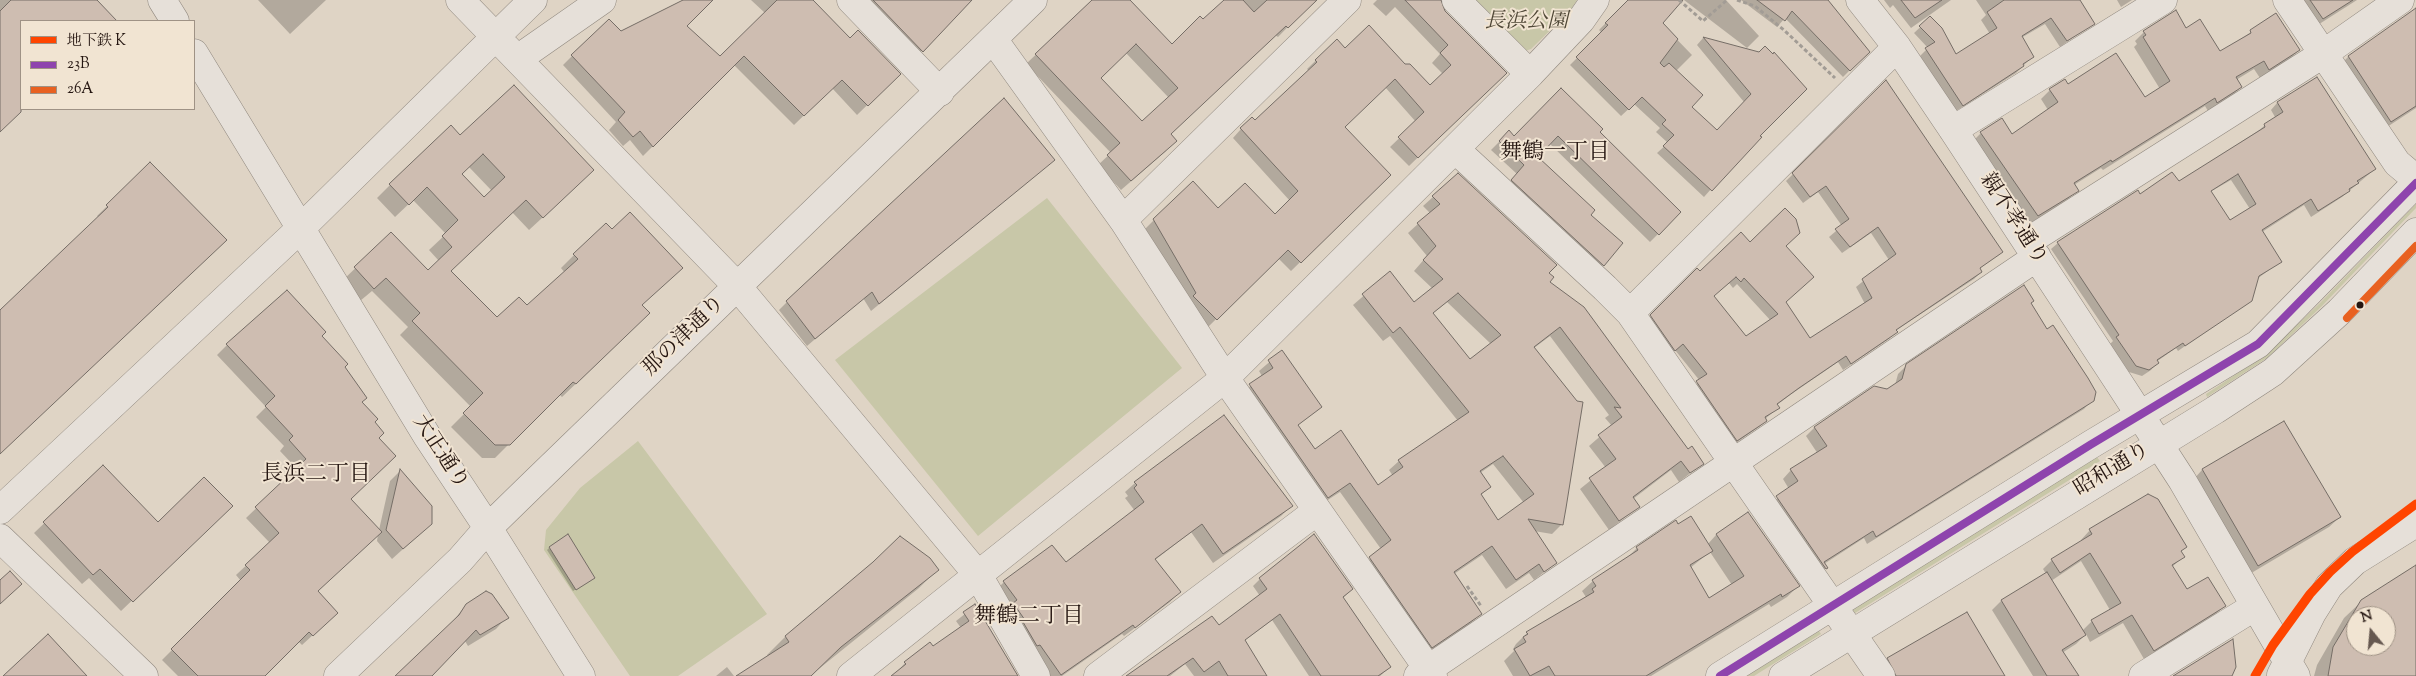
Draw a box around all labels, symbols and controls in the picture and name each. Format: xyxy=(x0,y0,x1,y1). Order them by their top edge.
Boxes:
park label: 長浜公園 xyxy=(1484,10,1568,36)
legend xyxy=(20,20,195,110)
text: 地下鉄 K xyxy=(67,31,126,52)
text: 23B xyxy=(67,54,90,75)
text: 26A xyxy=(67,79,93,100)
district label: 舞鶴一丁目 xyxy=(1500,141,1610,167)
street label: 親不孝通り xyxy=(1973,169,2051,271)
street label: 那の津通り xyxy=(638,291,732,383)
unlabelled marker xyxy=(2355,300,2365,310)
street label: 大正通り xyxy=(406,411,472,495)
street label: 昭和通り xyxy=(2071,439,2155,503)
district label: 長浜二丁目 xyxy=(261,463,371,489)
district label: 舞鶴二丁目 xyxy=(974,605,1084,631)
north arrow xyxy=(2346,606,2396,656)
text: N xyxy=(2359,606,2375,629)

